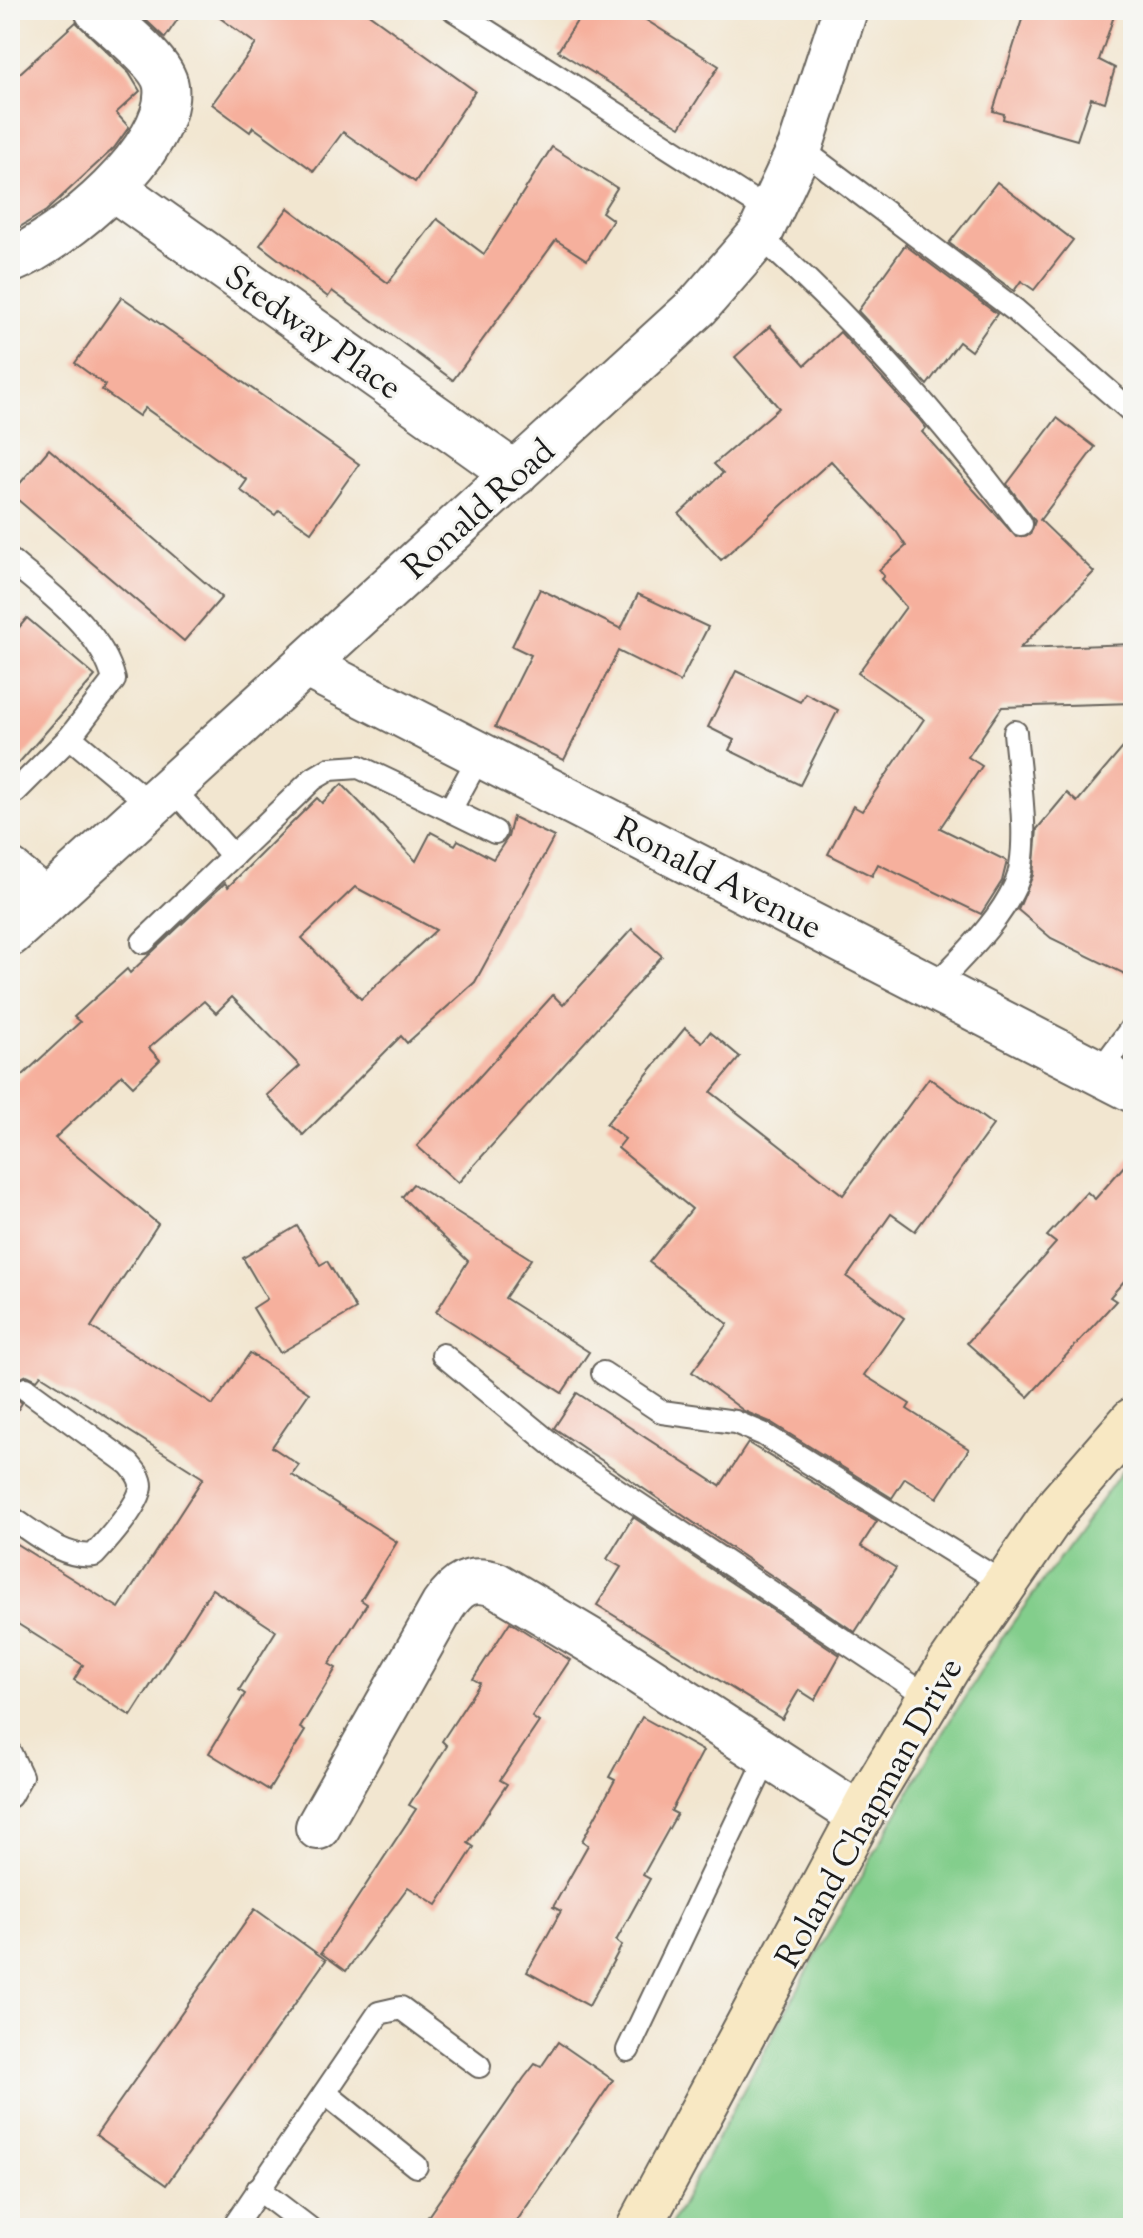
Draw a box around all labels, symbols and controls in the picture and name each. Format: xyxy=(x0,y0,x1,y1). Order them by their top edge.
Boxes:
street label: Stedway Place xyxy=(213,255,411,413)
street label: Ronald Road xyxy=(393,429,567,592)
street label: Ronald Avenue xyxy=(605,807,830,953)
street label: Roland Chapman Drive xyxy=(765,1650,977,1978)

